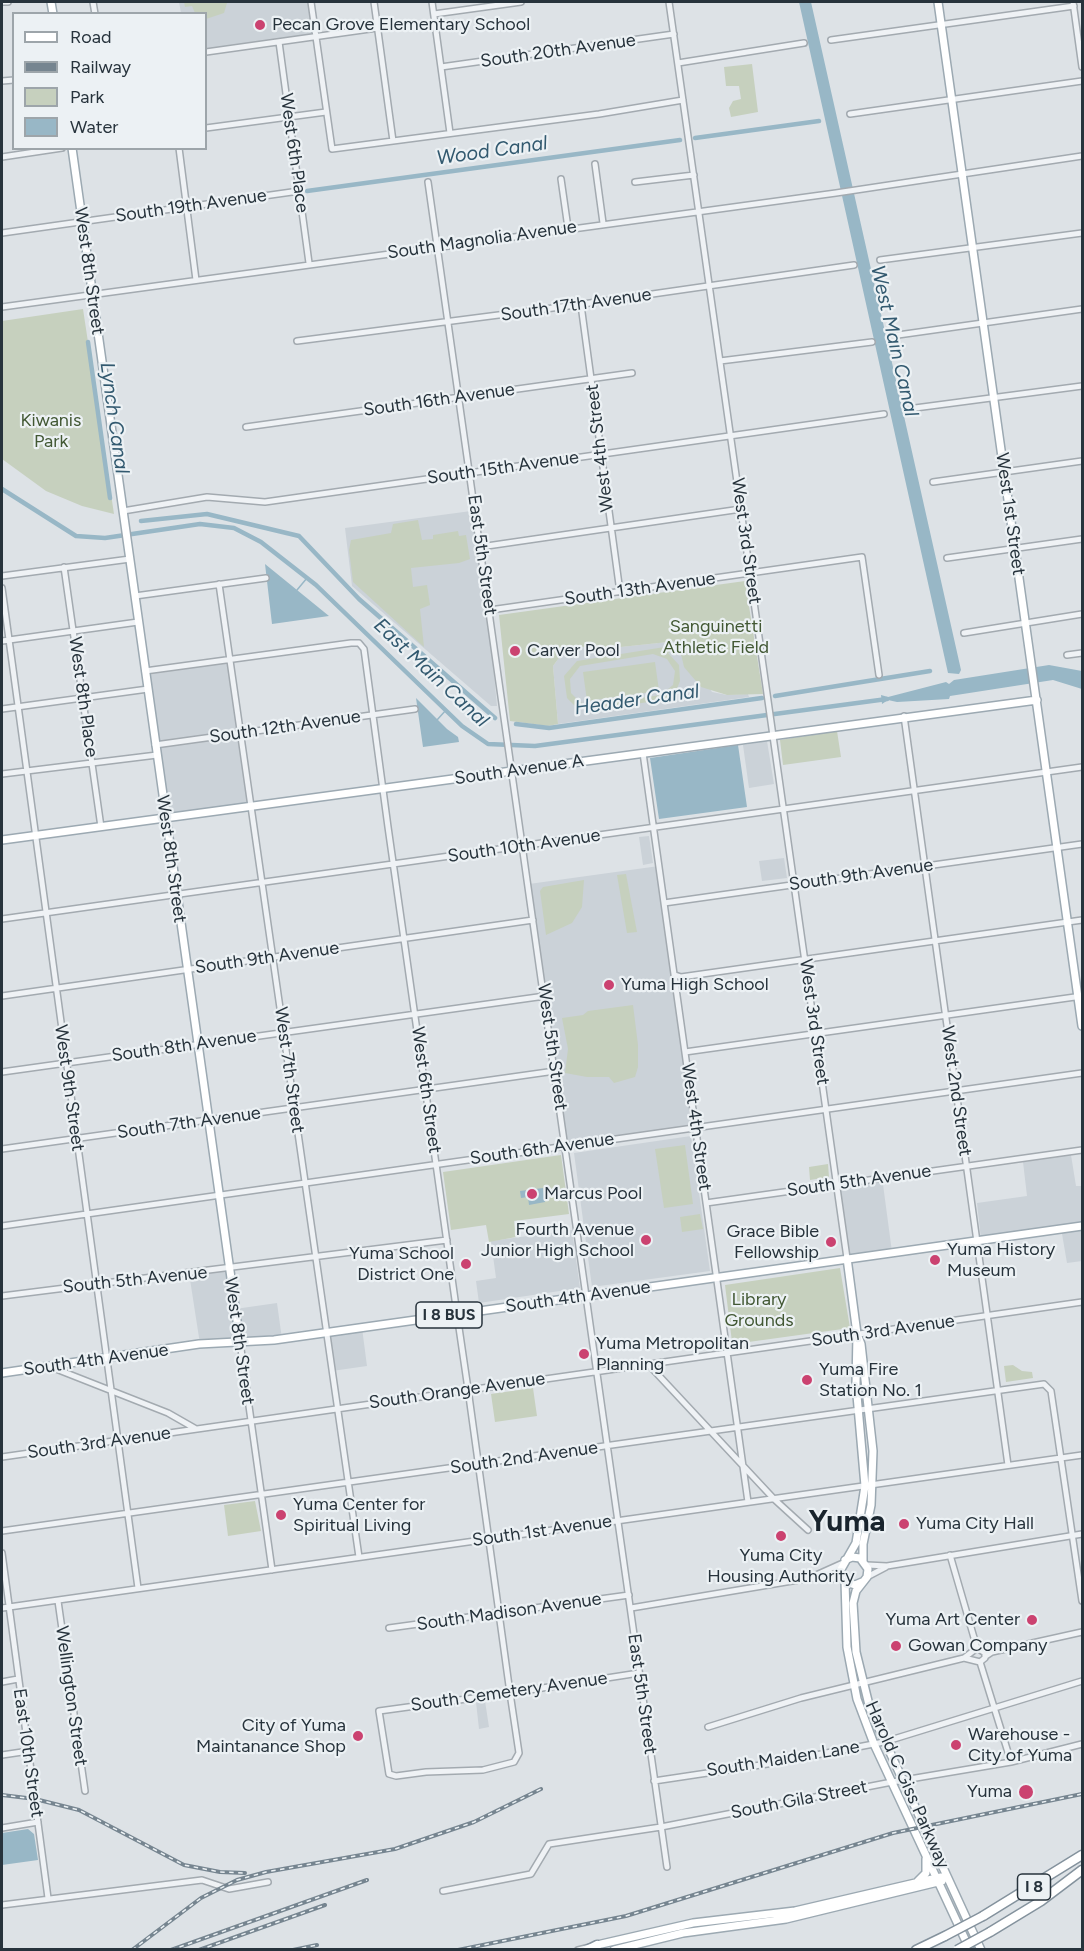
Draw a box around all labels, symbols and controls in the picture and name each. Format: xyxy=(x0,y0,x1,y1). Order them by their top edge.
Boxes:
legend xyxy=(12,12,207,150)
place label: Pecan Grove Elementary School xyxy=(272,14,530,36)
marker: Pecan Grove Elementary School xyxy=(253,18,267,32)
text: Road xyxy=(70,26,111,48)
street label: South 20th Avenue xyxy=(479,29,637,73)
text: Railway xyxy=(70,56,131,78)
text: Park xyxy=(70,86,104,108)
street label: West 6th Place xyxy=(275,92,313,214)
text: Water xyxy=(70,116,118,138)
water label: Wood Canal xyxy=(435,131,549,171)
street label: South 19th Avenue xyxy=(114,185,268,227)
street label: West 8th Street xyxy=(69,206,109,336)
street label: South Magnolia Avenue xyxy=(386,216,578,264)
water label: West Main Canal xyxy=(865,263,923,419)
street label: South 17th Avenue xyxy=(499,284,653,326)
water label: Lynch Canal xyxy=(94,361,134,475)
street label: South 16th Avenue xyxy=(362,379,516,421)
street label: West 4th Street xyxy=(581,383,619,513)
park label: Kiwanis Park xyxy=(21,410,81,452)
street label: South 15th Avenue xyxy=(426,447,580,489)
street label: West 1st Street xyxy=(991,451,1029,577)
street label: West 3rd Street xyxy=(726,476,766,606)
street label: East 5th Street xyxy=(463,493,501,617)
street label: South 13th Avenue xyxy=(563,568,717,610)
water label: East Main Canal xyxy=(368,614,494,732)
park label: Sanguinetti Athletic Field xyxy=(663,616,769,658)
street label: West 8th Place xyxy=(64,635,102,759)
place label: Carver Pool xyxy=(527,640,620,662)
marker: Carver Pool xyxy=(508,644,522,658)
water label: Header Canal xyxy=(573,679,701,721)
street label: South 12th Avenue xyxy=(208,706,362,748)
street label: South Avenue A xyxy=(453,750,585,790)
street label: West 8th Street xyxy=(151,794,191,924)
street label: South 10th Avenue xyxy=(446,825,602,867)
street label: South 9th Avenue xyxy=(788,854,934,896)
street label: South 9th Avenue xyxy=(194,937,340,979)
street label: West 3rd Street xyxy=(794,957,834,1087)
place label: Yuma High School xyxy=(621,974,769,996)
marker: Yuma High School xyxy=(602,978,616,992)
street label: West 5th Street xyxy=(532,982,572,1112)
street label: West 7th Street xyxy=(269,1005,309,1135)
street label: West 9th Street xyxy=(49,1023,89,1153)
street label: West 2nd Street xyxy=(936,1024,976,1158)
street label: South 8th Avenue xyxy=(110,1025,258,1067)
street label: West 6th Street xyxy=(406,1025,446,1155)
street label: West 4th Street xyxy=(676,1062,716,1192)
street label: South 7th Avenue xyxy=(116,1102,262,1144)
street label: South 6th Avenue xyxy=(469,1128,615,1170)
street label: South 5th Avenue xyxy=(786,1160,932,1202)
place label: Marcus Pool xyxy=(544,1183,642,1205)
marker: Marcus Pool xyxy=(525,1187,539,1201)
place label: Fourth Avenue Junior High School xyxy=(481,1219,634,1262)
place label: Grace Bible Fellowship xyxy=(727,1221,819,1264)
marker: Fourth Avenue Junior High School xyxy=(639,1233,653,1247)
marker: Grace Bible Fellowship xyxy=(824,1235,838,1249)
place label: Yuma History Museum xyxy=(947,1239,1055,1282)
place label: Yuma School District One xyxy=(349,1243,454,1286)
marker: Yuma History Museum xyxy=(928,1253,942,1267)
marker: Yuma School District One xyxy=(459,1257,473,1271)
street label: South 5th Avenue xyxy=(62,1262,208,1298)
street label: West 8th Street xyxy=(219,1276,259,1406)
street label: South 4th Avenue xyxy=(504,1276,652,1318)
park label: Library Grounds xyxy=(724,1289,794,1332)
road number: I 8 BUS xyxy=(416,1302,482,1328)
street label: South 3rd Avenue xyxy=(810,1310,956,1352)
place label: Yuma Metropolitan Planning xyxy=(596,1333,749,1376)
street label: South 4th Avenue xyxy=(22,1339,170,1381)
marker: Yuma Metropolitan Planning xyxy=(577,1347,591,1361)
place label: Yuma Fire Station No. 1 xyxy=(819,1359,922,1402)
street label: South Orange Avenue xyxy=(367,1368,547,1414)
marker: Yuma Fire Station No. 1 xyxy=(800,1373,814,1387)
street label: South 3rd Avenue xyxy=(26,1422,172,1464)
street label: South 2nd Avenue xyxy=(449,1437,599,1479)
place label: Yuma Center for Spiritual Living xyxy=(293,1494,425,1537)
district label: Yuma xyxy=(808,1504,886,1540)
marker: Yuma Center for Spiritual Living xyxy=(274,1508,288,1522)
street label: South 1st Avenue xyxy=(471,1511,613,1551)
place label: Yuma City Hall xyxy=(916,1513,1034,1535)
marker: Yuma City Hall xyxy=(897,1517,911,1531)
marker: Yuma City Housing Authority xyxy=(774,1529,788,1543)
place label: Yuma City Housing Authority xyxy=(707,1545,855,1588)
street label: South Madison Avenue xyxy=(415,1588,603,1636)
place label: Yuma Art Center xyxy=(886,1609,1020,1631)
marker: Yuma Art Center xyxy=(1025,1613,1039,1627)
street label: Wellington Street xyxy=(50,1625,92,1767)
street label: East 5th Street xyxy=(623,1632,661,1756)
place label: Gowan Company xyxy=(908,1635,1047,1657)
marker: Gowan Company xyxy=(889,1639,903,1653)
street label: South Cemetery Avenue xyxy=(409,1668,609,1716)
street label: East 10th Street xyxy=(8,1687,48,1819)
street label: Harold C Giss Parkway xyxy=(860,1698,954,1872)
place label: City of Yuma Maintanance Shop xyxy=(196,1715,346,1758)
place label: Warehouse - City of Yuma xyxy=(968,1724,1072,1766)
marker: City of Yuma Maintanance Shop xyxy=(351,1729,365,1743)
street label: South Maiden Lane xyxy=(705,1736,861,1782)
marker: Warehouse - City of Yuma xyxy=(949,1738,963,1752)
street label: South Gila Street xyxy=(729,1776,869,1824)
place label: Yuma xyxy=(967,1781,1012,1803)
marker: Yuma xyxy=(1017,1783,1035,1801)
road number: I 8 xyxy=(1018,1874,1050,1900)

